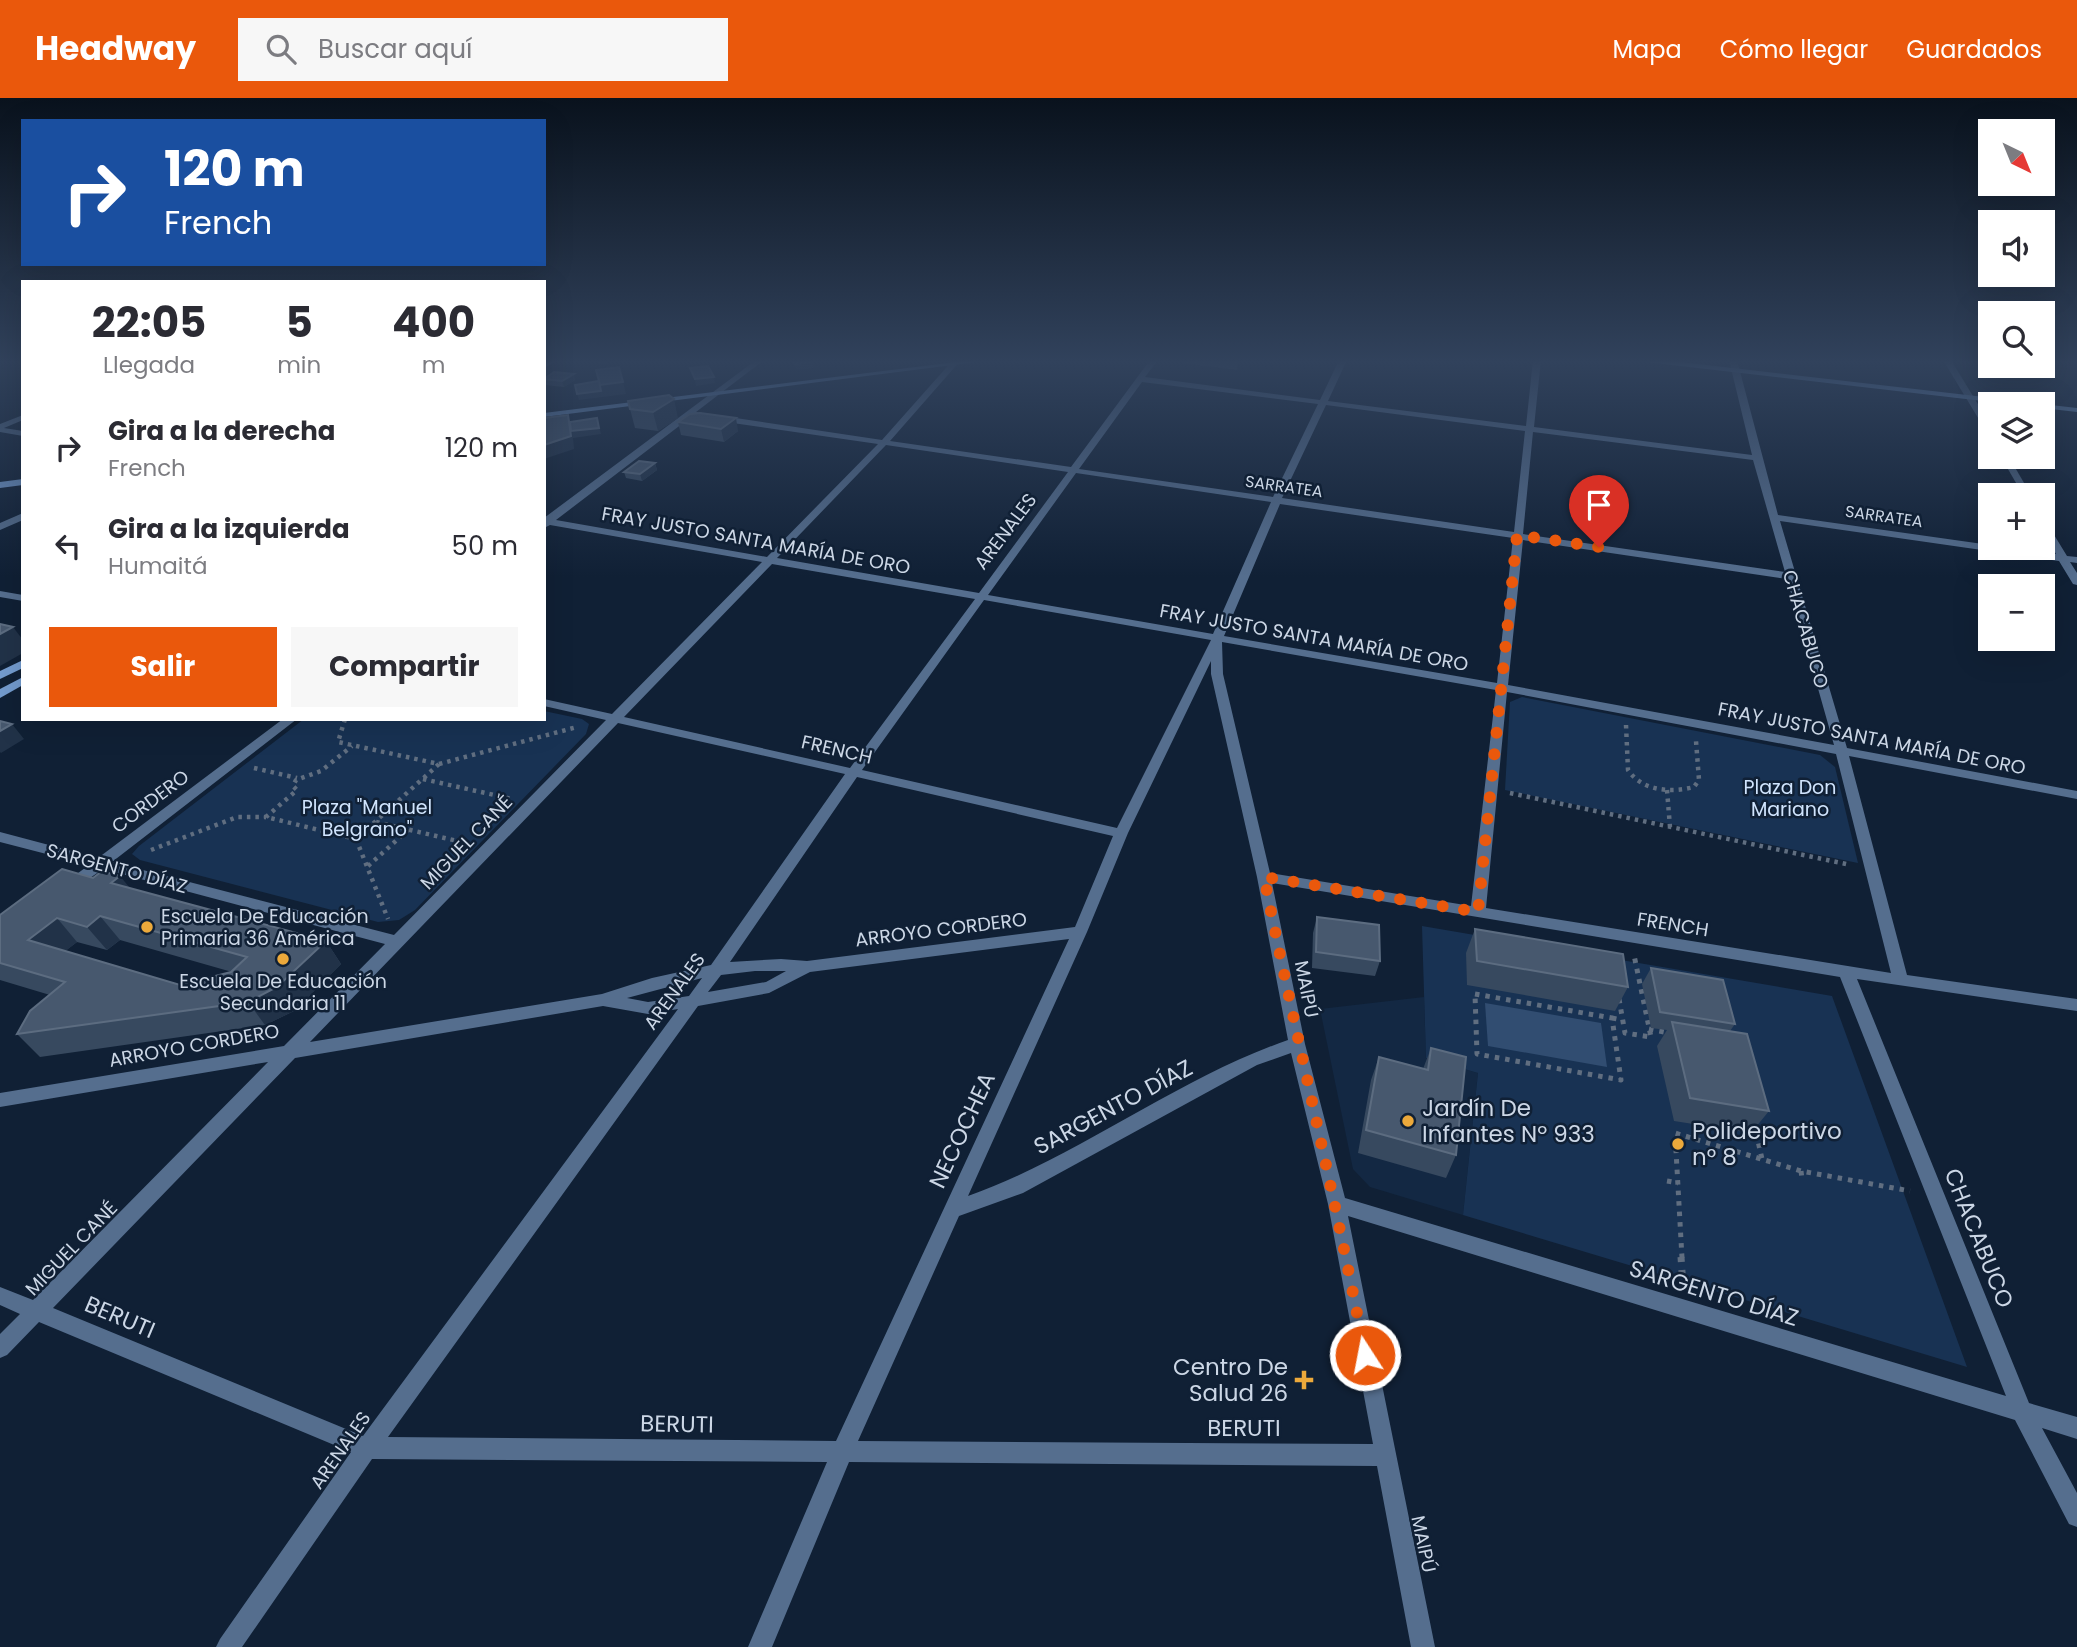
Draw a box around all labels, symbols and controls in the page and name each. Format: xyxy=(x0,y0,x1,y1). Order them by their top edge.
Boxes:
search box xyxy=(238,18,728,81)
text: Headway xyxy=(35,25,196,72)
icon: search xyxy=(262,30,300,68)
text: Buscar aquí xyxy=(318,31,472,67)
text: Mapa xyxy=(1612,33,1682,66)
text: Cómo llegar xyxy=(1720,33,1868,66)
text: Guardados xyxy=(1906,33,2042,66)
north arrow xyxy=(1978,119,2054,196)
map controls xyxy=(1978,119,2055,651)
text: 120 m xyxy=(164,135,305,203)
icon: right xyxy=(49,147,140,238)
text: French xyxy=(164,200,272,245)
button: sound xyxy=(1978,210,2055,287)
text: 22:05 xyxy=(92,293,206,352)
text: 5 xyxy=(286,293,313,352)
text: 400 xyxy=(392,293,475,352)
button: search xyxy=(1978,301,2055,378)
text: Llegada xyxy=(103,349,195,381)
text: min xyxy=(277,349,321,381)
text: m xyxy=(422,349,445,381)
button: layers xyxy=(1978,392,2055,469)
text: Gira a la derecha xyxy=(108,413,336,449)
icon: right xyxy=(49,429,87,467)
text: 120 m xyxy=(445,430,518,466)
text: French xyxy=(108,452,186,484)
street label: SARRATEA xyxy=(1244,470,1324,503)
pin xyxy=(1569,475,1629,547)
button: + xyxy=(1978,483,2055,560)
icon: arrive xyxy=(1580,486,1618,524)
street label: ARENALES xyxy=(968,487,1043,575)
street label: FRAY JUSTO SANTA MARÍA DE ORO xyxy=(600,500,912,581)
street label: SARRATEA xyxy=(1844,500,1924,533)
text: Gira a la izquierda xyxy=(108,511,350,547)
icon: left xyxy=(49,527,87,565)
text: 50 m xyxy=(452,528,518,564)
text: Humaitá xyxy=(108,550,207,582)
street label: CHACABUCO xyxy=(1776,567,1835,692)
button: − xyxy=(1978,574,2055,651)
street label: FRAY JUSTO SANTA MARÍA DE ORO xyxy=(1158,597,1470,678)
button: Salir xyxy=(49,627,277,707)
button: Compartir xyxy=(291,627,518,707)
street label: FRAY JUSTO SANTA MARÍA DE ORO xyxy=(1716,695,2028,782)
street label: FRENCH xyxy=(799,728,875,771)
street label: CORDERO xyxy=(106,763,195,840)
park label: Plaza Don Mariano xyxy=(1744,774,1836,823)
street label: MIGUEL CANÉ xyxy=(414,789,519,896)
park label: Plaza "Manuel Belgrano" xyxy=(302,794,432,843)
street label: SARGENTO DÍAZ xyxy=(43,837,190,900)
place label: Escuela De Educación Primaria 36 América xyxy=(161,903,369,952)
street label: ARROYO CORDERO xyxy=(854,906,1029,953)
street label: FRENCH xyxy=(1635,906,1711,943)
marker: Escuela De Educación Primaria 36 América xyxy=(139,919,155,935)
street label: ARENALES xyxy=(637,947,712,1035)
marker: Escuela De Educación Secundaria 11 xyxy=(275,951,291,967)
street label: MAIPÚ xyxy=(1288,958,1325,1020)
place label: Escuela De Educación Secundaria 11 xyxy=(179,968,387,1017)
street label: ARROYO CORDERO xyxy=(107,1017,282,1074)
street label: SARGENTO DÍAZ xyxy=(1028,1052,1198,1162)
street label: NECOCHEA xyxy=(921,1067,1003,1193)
place label: Jardín De Infantes Nº 933 xyxy=(1422,1092,1595,1150)
marker: Jardín De Infantes Nº 933 xyxy=(1400,1113,1416,1129)
place label: Polideportivo n° 8 xyxy=(1692,1115,1842,1173)
marker: Polideportivo n° 8 xyxy=(1670,1136,1686,1152)
street label: CHACABUCO xyxy=(1936,1163,2022,1313)
street label: MIGUEL CANÉ xyxy=(19,1195,124,1302)
street label: SARGENTO DÍAZ xyxy=(1625,1252,1803,1334)
street label: BERUTI xyxy=(80,1288,160,1346)
position arrow xyxy=(1328,1318,1402,1392)
place label: Centro De Salud 26 xyxy=(1173,1351,1288,1409)
marker: Centro De Salud 26 xyxy=(1294,1370,1314,1390)
street label: ARENALES xyxy=(304,1406,377,1495)
street label: BERUTI xyxy=(640,1407,714,1441)
street label: BERUTI xyxy=(1207,1412,1281,1444)
street label: MAIPÚ xyxy=(1404,1513,1443,1575)

